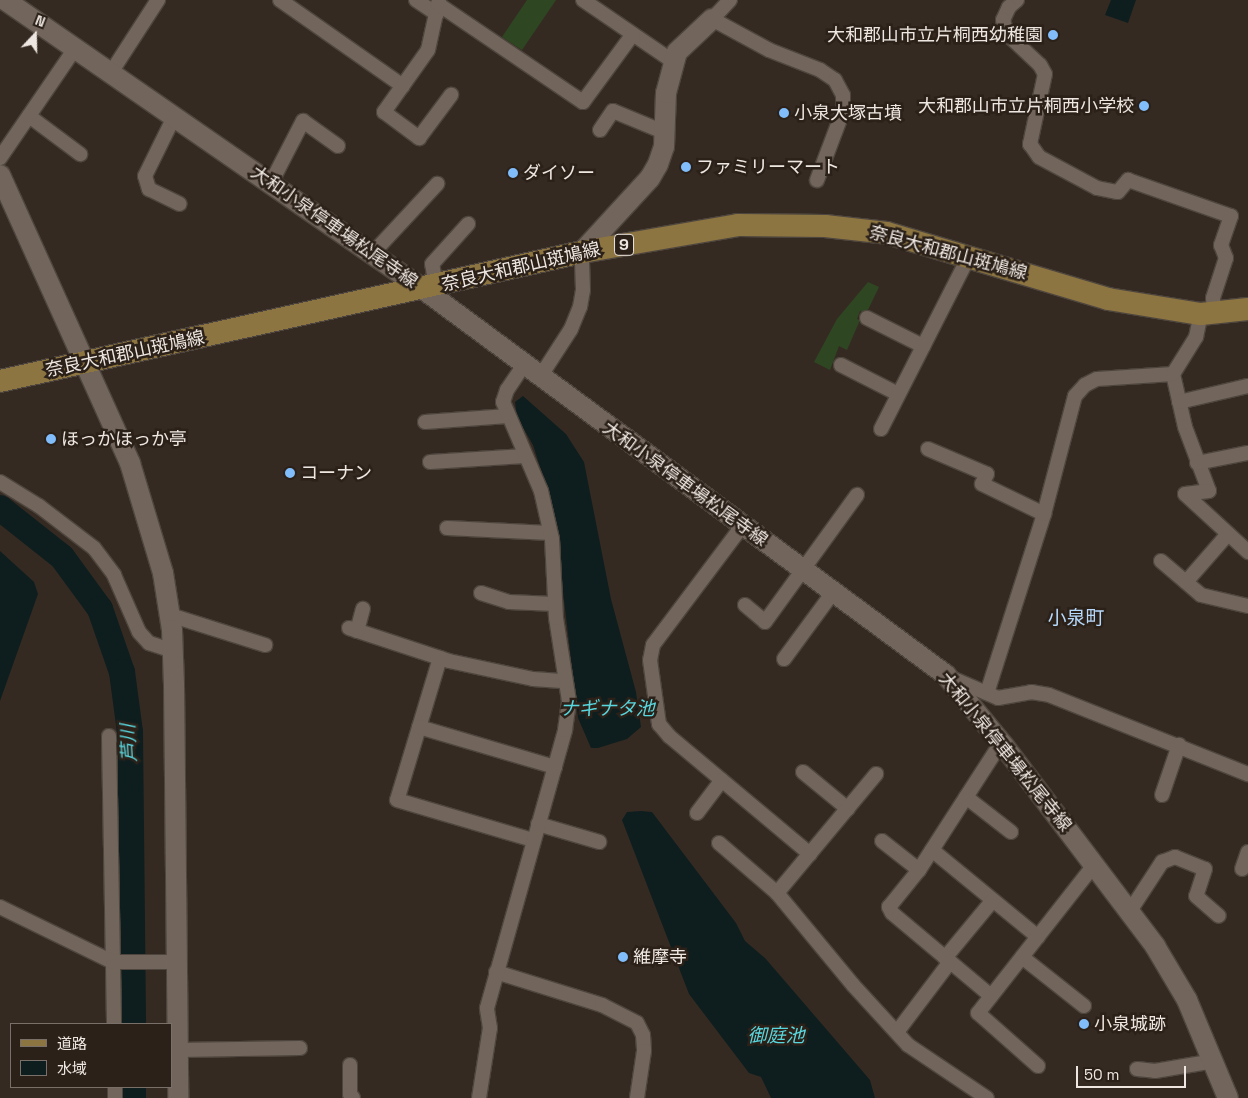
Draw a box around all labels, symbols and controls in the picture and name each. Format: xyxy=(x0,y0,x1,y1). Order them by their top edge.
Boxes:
north arrow xyxy=(10,10,60,60)
text: N xyxy=(33,11,48,31)
place label: 大和郡山市立片桐西幼稚園 xyxy=(827,24,1043,46)
marker: 大和郡山市立片桐西幼稚園 xyxy=(1047,29,1059,41)
place label: 大和郡山市立片桐西小学校 xyxy=(918,95,1134,117)
marker: 大和郡山市立片桐西小学校 xyxy=(1138,100,1150,112)
place label: 小泉大塚古墳 xyxy=(794,102,902,124)
marker: 小泉大塚古墳 xyxy=(778,107,790,119)
place label: ファミリーマート xyxy=(696,156,840,178)
street label: 大和小泉停車場松尾寺線 xyxy=(247,161,421,293)
marker: ファミリーマート xyxy=(680,161,692,173)
place label: ダイソー xyxy=(523,162,595,184)
marker: ダイソー xyxy=(507,167,519,179)
street label: 奈良大和郡山斑鳩線 xyxy=(867,222,1029,284)
road number: 9 xyxy=(614,232,634,258)
street label: 奈良大和郡山斑鳩線 xyxy=(440,238,602,296)
street label: 奈良大和郡山斑鳩線 xyxy=(44,327,206,381)
street label: 大和小泉停車場松尾寺線 xyxy=(599,417,771,551)
place label: ほっかほっか亭 xyxy=(61,428,187,450)
marker: ほっかほっか亭 xyxy=(45,433,57,445)
place label: コーナン xyxy=(300,462,372,484)
marker: コーナン xyxy=(284,467,296,479)
district label: 小泉町 xyxy=(1048,607,1104,629)
street label: 大和小泉停車場松尾寺線 xyxy=(934,668,1076,836)
water label: ナギナタ池 xyxy=(560,698,654,720)
water label: 芦川 xyxy=(117,723,141,763)
place label: 維摩寺 xyxy=(633,946,687,968)
marker: 維摩寺 xyxy=(617,951,629,963)
place label: 小泉城跡 xyxy=(1094,1013,1166,1035)
marker: 小泉城跡 xyxy=(1078,1018,1090,1030)
legend xyxy=(10,1023,172,1088)
water label: 御庭池 xyxy=(748,1025,804,1047)
text: 道路 xyxy=(57,1034,87,1053)
scale bar xyxy=(1078,1056,1188,1088)
text: 水域 xyxy=(57,1059,87,1078)
text: 50 m xyxy=(1084,1065,1119,1084)

